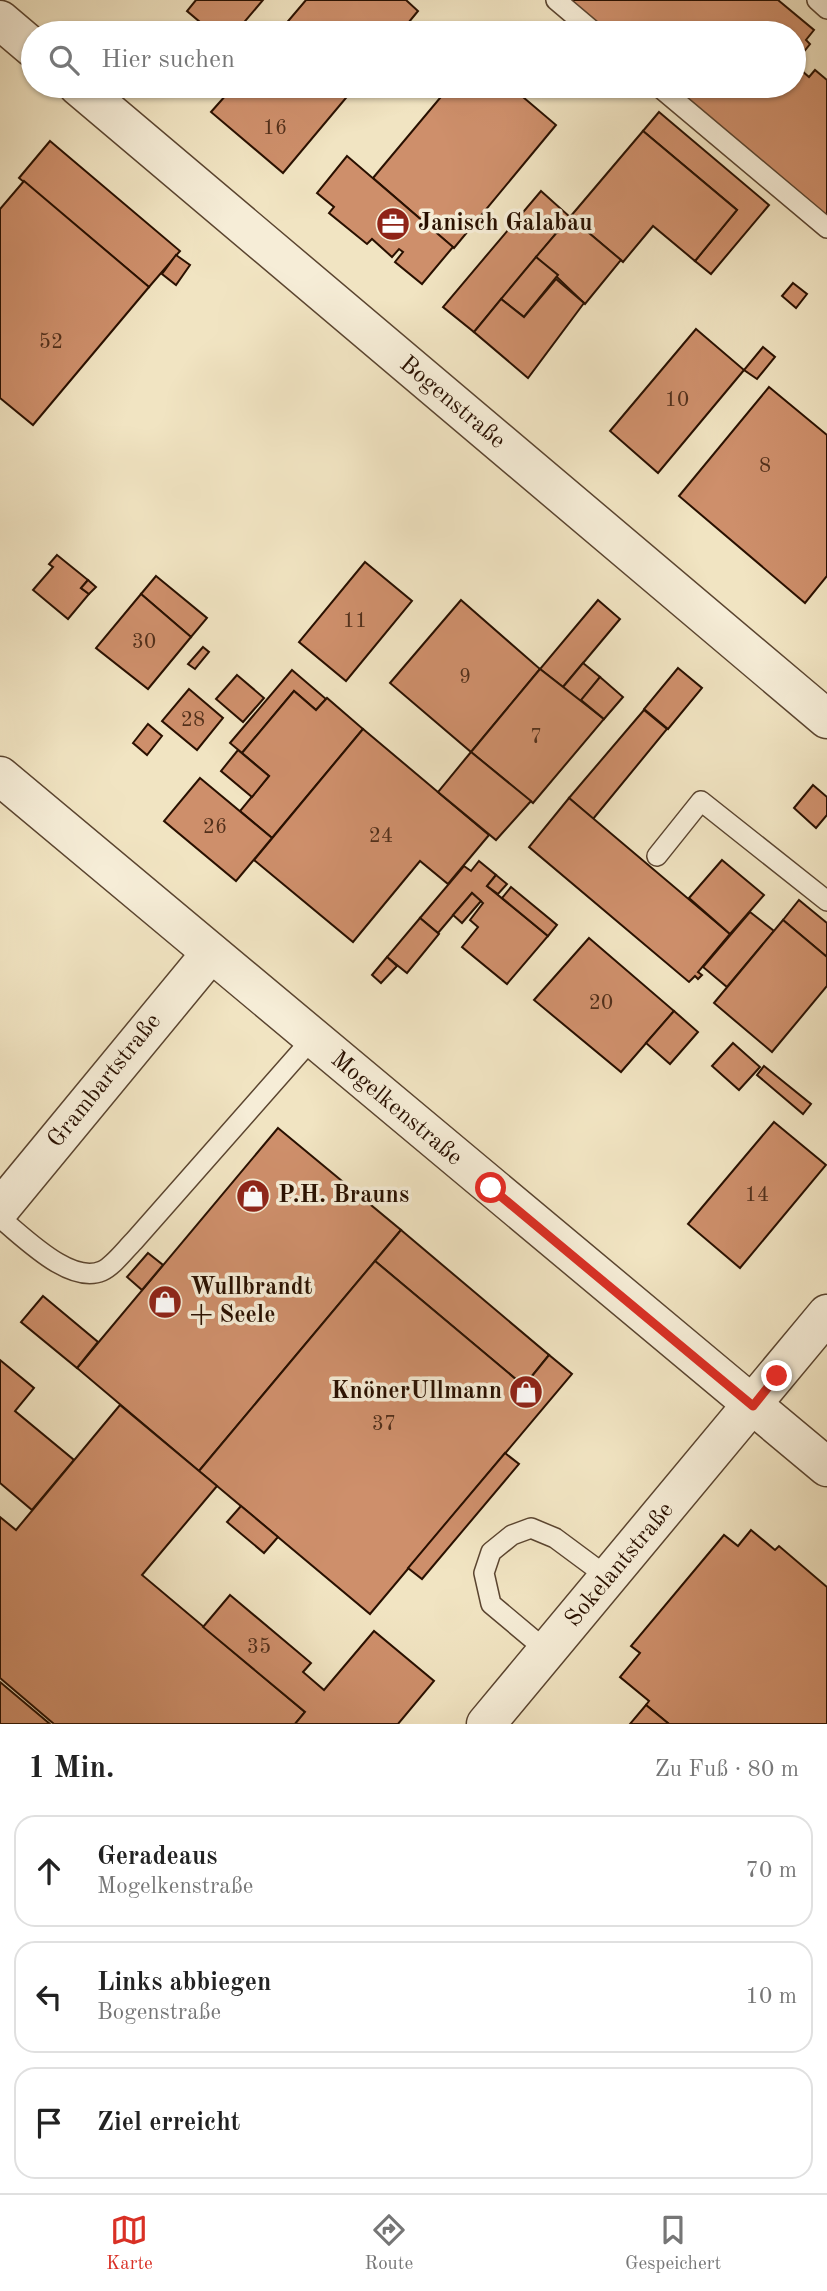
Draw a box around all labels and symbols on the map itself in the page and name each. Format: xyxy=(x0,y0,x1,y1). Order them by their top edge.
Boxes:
house number: 16 xyxy=(263,118,287,139)
office icon: Janisch Galabau xyxy=(374,205,412,243)
place label: Janisch Galabau xyxy=(418,212,592,236)
house number: 52 xyxy=(39,332,63,353)
street label: Bogenstraße xyxy=(395,352,509,454)
house number: 10 xyxy=(665,390,689,411)
house number: 8 xyxy=(759,456,771,477)
house number: 11 xyxy=(343,611,367,632)
house number: 30 xyxy=(132,632,156,653)
house number: 9 xyxy=(459,667,471,688)
house number: 28 xyxy=(181,710,205,731)
house number: 7 xyxy=(530,727,542,748)
house number: 26 xyxy=(203,817,227,838)
house number: 24 xyxy=(369,826,393,847)
house number: 20 xyxy=(589,993,613,1014)
street label: Grambartstraße xyxy=(44,1009,166,1153)
street label: Mogelkenstraße xyxy=(326,1047,466,1171)
route start xyxy=(475,1172,506,1203)
shop icon: P.H. Brauns xyxy=(234,1177,272,1215)
place label: P.H. Brauns xyxy=(278,1184,409,1208)
house number: 14 xyxy=(745,1185,769,1206)
place label: Wullbrandt + Seele xyxy=(190,1276,313,1328)
shop icon: Wullbrandt + Seele xyxy=(146,1283,184,1321)
route end xyxy=(761,1360,792,1391)
shop icon: KnönerUllmann xyxy=(507,1373,545,1411)
place label: KnönerUllmann xyxy=(331,1380,502,1404)
house number: 37 xyxy=(372,1414,396,1435)
street label: Sokelantstraße xyxy=(561,1498,679,1632)
house number: 35 xyxy=(247,1637,271,1658)

